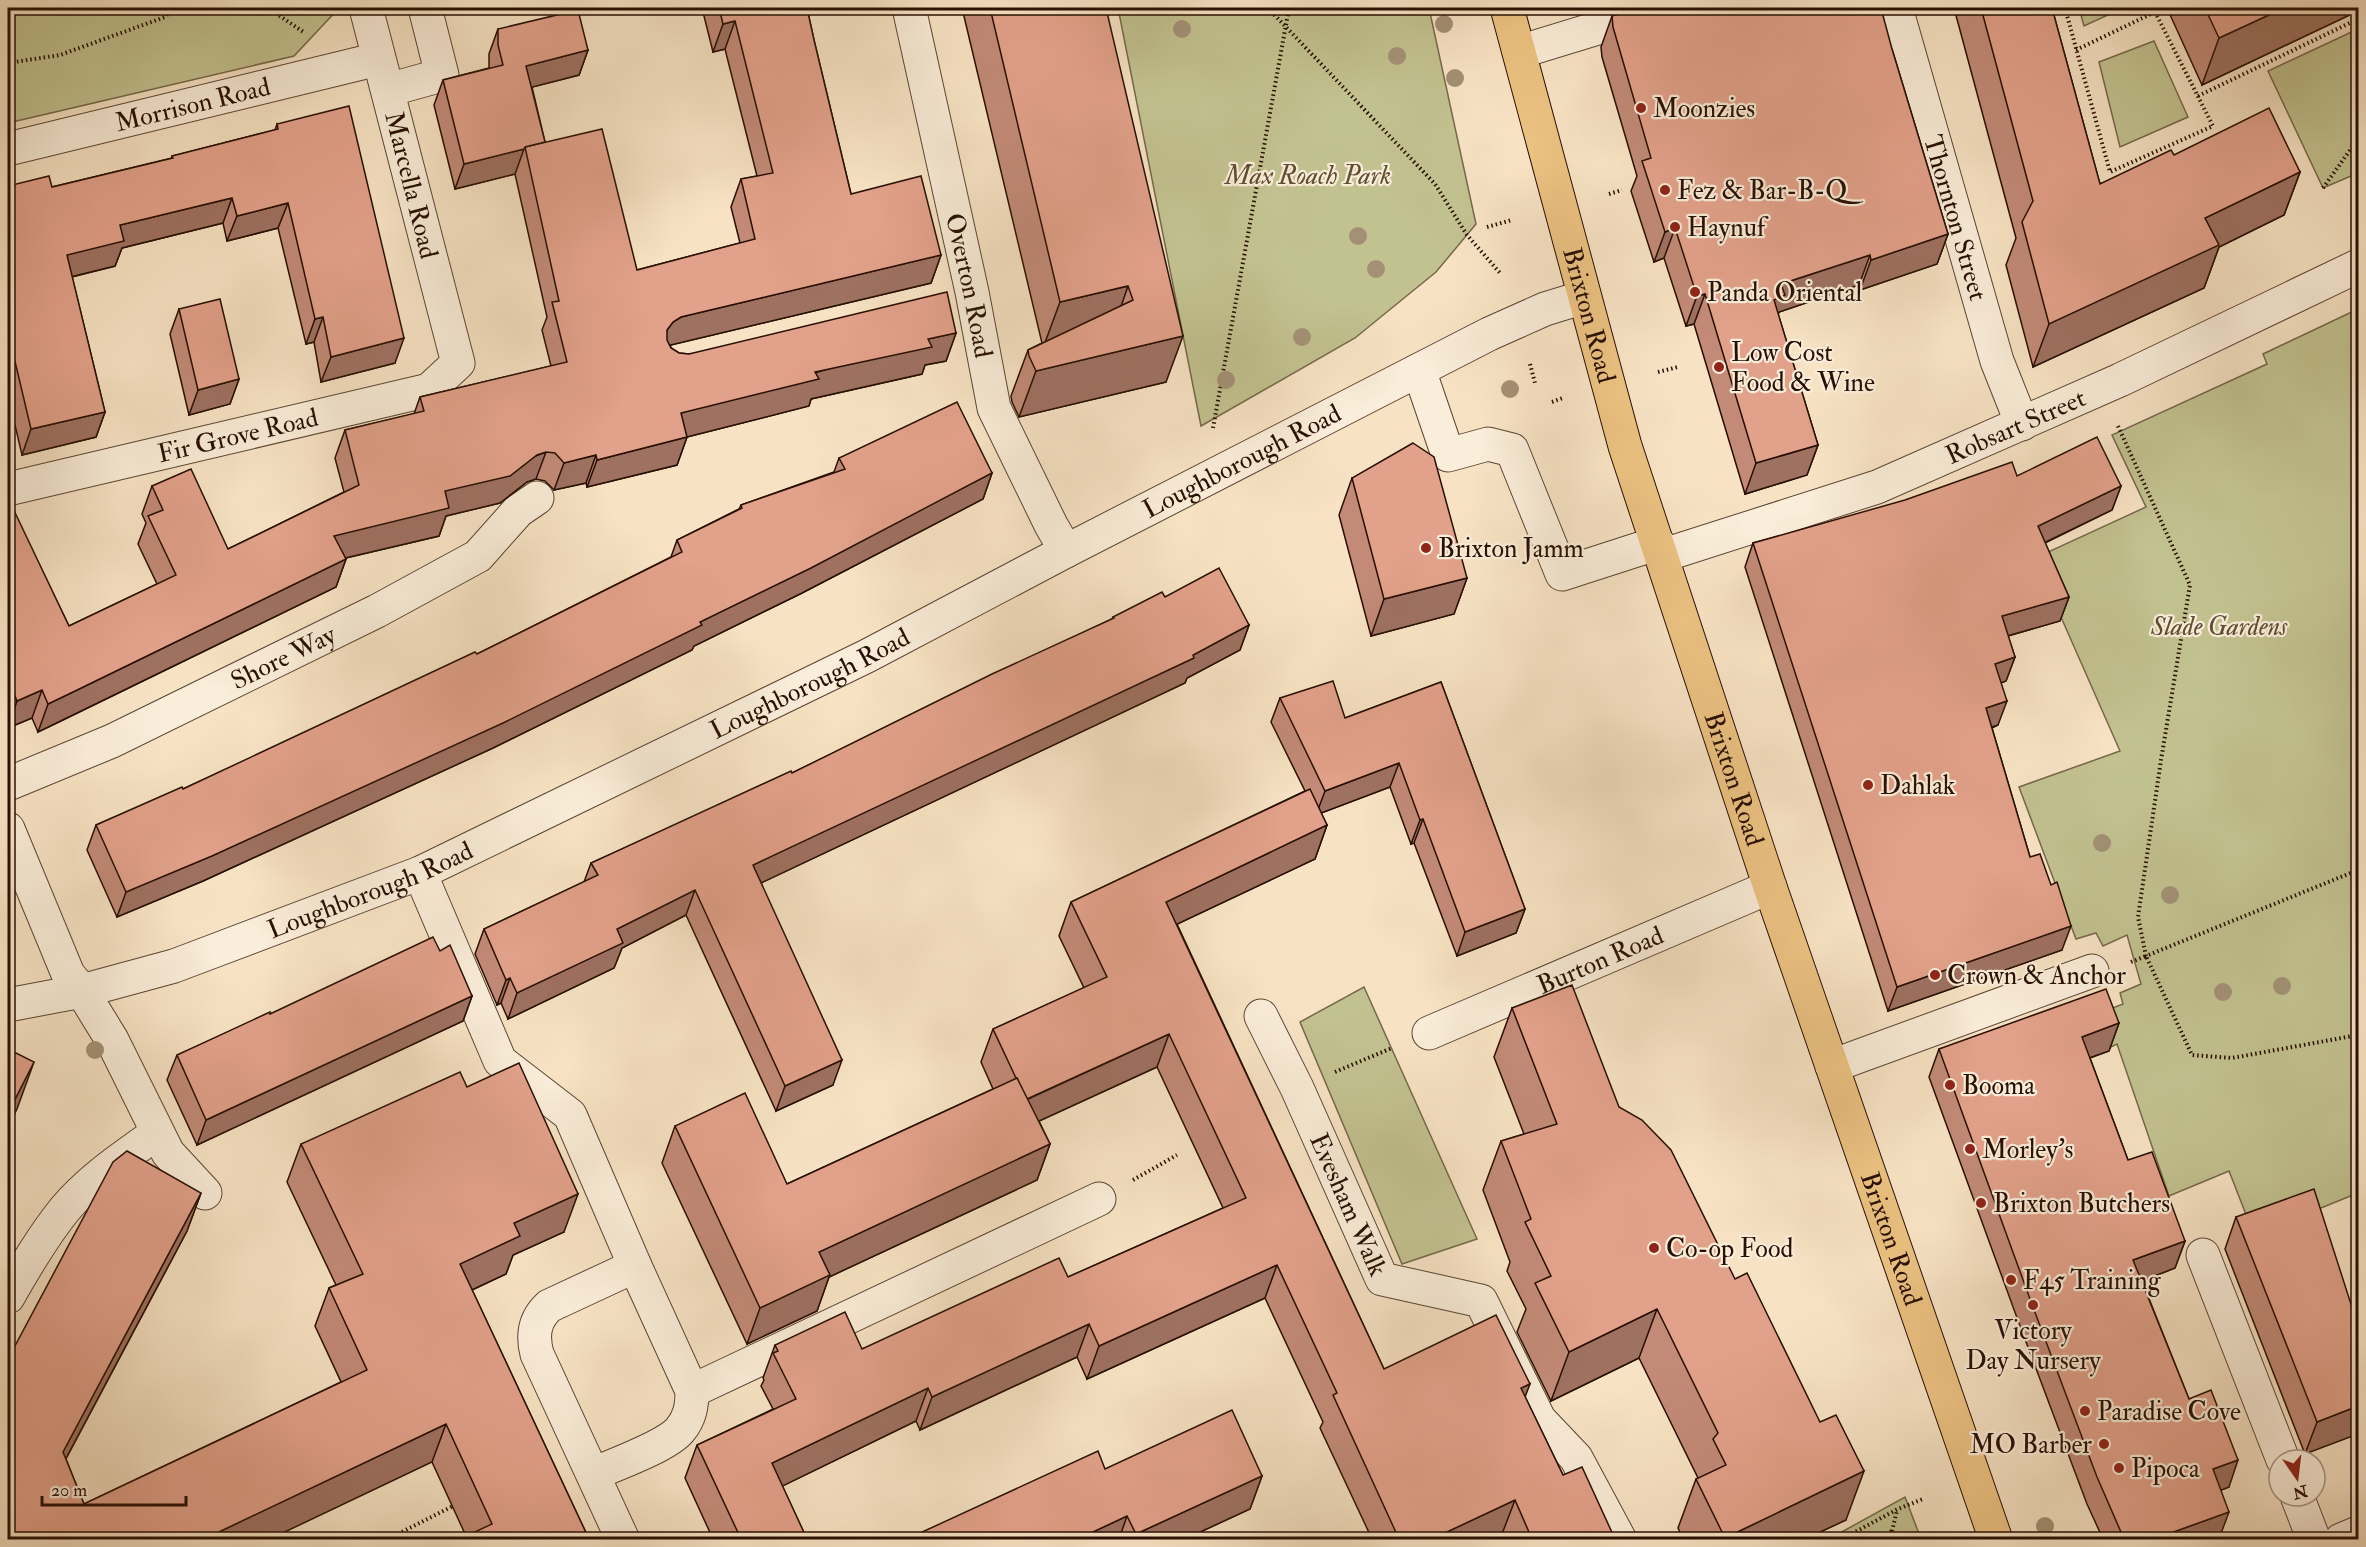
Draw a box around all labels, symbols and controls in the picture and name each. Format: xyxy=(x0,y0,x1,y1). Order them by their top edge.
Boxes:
street label: Morrison Road xyxy=(112,71,274,139)
place label: Moonzies xyxy=(1653,93,1755,125)
marker: Moonzies xyxy=(1634,101,1648,115)
street label: Marcella Road xyxy=(377,108,445,262)
street label: Thornton Street xyxy=(1916,131,1994,304)
park label: Max Roach Park xyxy=(1223,160,1391,192)
place label: Fez & Bar-B-Q xyxy=(1677,175,1863,207)
marker: Fez & Bar-B-Q xyxy=(1658,183,1672,197)
street label: Overton Road xyxy=(938,210,999,361)
place label: Haynuf xyxy=(1687,212,1769,244)
marker: Haynuf xyxy=(1668,220,1682,234)
street label: Brixton Road xyxy=(1555,244,1622,387)
place label: Panda Oriental xyxy=(1707,277,1862,309)
marker: Panda Oriental xyxy=(1688,285,1702,299)
place label: Low Cost Food & Wine xyxy=(1731,337,1875,399)
marker: Low Cost Food & Wine xyxy=(1712,360,1726,374)
street label: Robsart Street xyxy=(1941,382,2091,472)
street label: Loughborough Road xyxy=(1138,398,1347,526)
street label: Fir Grove Road xyxy=(155,402,322,470)
place label: Brixton Jamm xyxy=(1438,533,1584,565)
marker: Brixton Jamm xyxy=(1419,541,1433,555)
park label: Slade Gardens xyxy=(2150,611,2288,643)
street label: Shore Way xyxy=(226,619,342,697)
street label: Loughborough Road xyxy=(705,621,916,747)
street label: Brixton Road xyxy=(1697,708,1770,850)
place label: Dahlak xyxy=(1880,770,1956,802)
marker: Dahlak xyxy=(1861,778,1875,792)
street label: Loughborough Road xyxy=(263,835,479,946)
street label: Burton Road xyxy=(1532,919,1669,1002)
place label: Crown & Anchor xyxy=(1947,960,2126,992)
marker: Crown & Anchor xyxy=(1928,968,1942,982)
place label: Booma xyxy=(1962,1070,2035,1102)
marker: Booma xyxy=(1943,1078,1957,1092)
street label: Evesham Walk xyxy=(1302,1129,1394,1282)
place label: Morley's xyxy=(1982,1134,2073,1166)
marker: Morley's xyxy=(1963,1142,1977,1156)
street label: Brixton Road xyxy=(1853,1168,1929,1310)
place label: Brixton Butchers xyxy=(1993,1188,2170,1220)
marker: Brixton Butchers xyxy=(1974,1196,1988,1210)
place label: Co-op Food xyxy=(1666,1233,1793,1266)
marker: Co-op Food xyxy=(1647,1241,1661,1255)
place label: F45 Training xyxy=(2023,1265,2162,1297)
marker: F45 Training xyxy=(2004,1273,2018,1287)
marker: Victory Day Nursery xyxy=(2026,1298,2040,1312)
place label: Victory Day Nursery xyxy=(1965,1315,2101,1377)
place label: Paradise Cove xyxy=(2097,1396,2241,1428)
marker: Paradise Cove xyxy=(2078,1404,2092,1418)
place label: MO Barber xyxy=(1970,1429,2092,1461)
marker: MO Barber xyxy=(2097,1437,2111,1451)
north arrow xyxy=(2267,1448,2327,1508)
place label: Pipoca xyxy=(2131,1453,2200,1486)
marker: Pipoca xyxy=(2112,1461,2126,1475)
scale bar xyxy=(42,1469,186,1507)
text: 20 m xyxy=(51,1479,87,1502)
text: N xyxy=(2290,1480,2311,1503)

